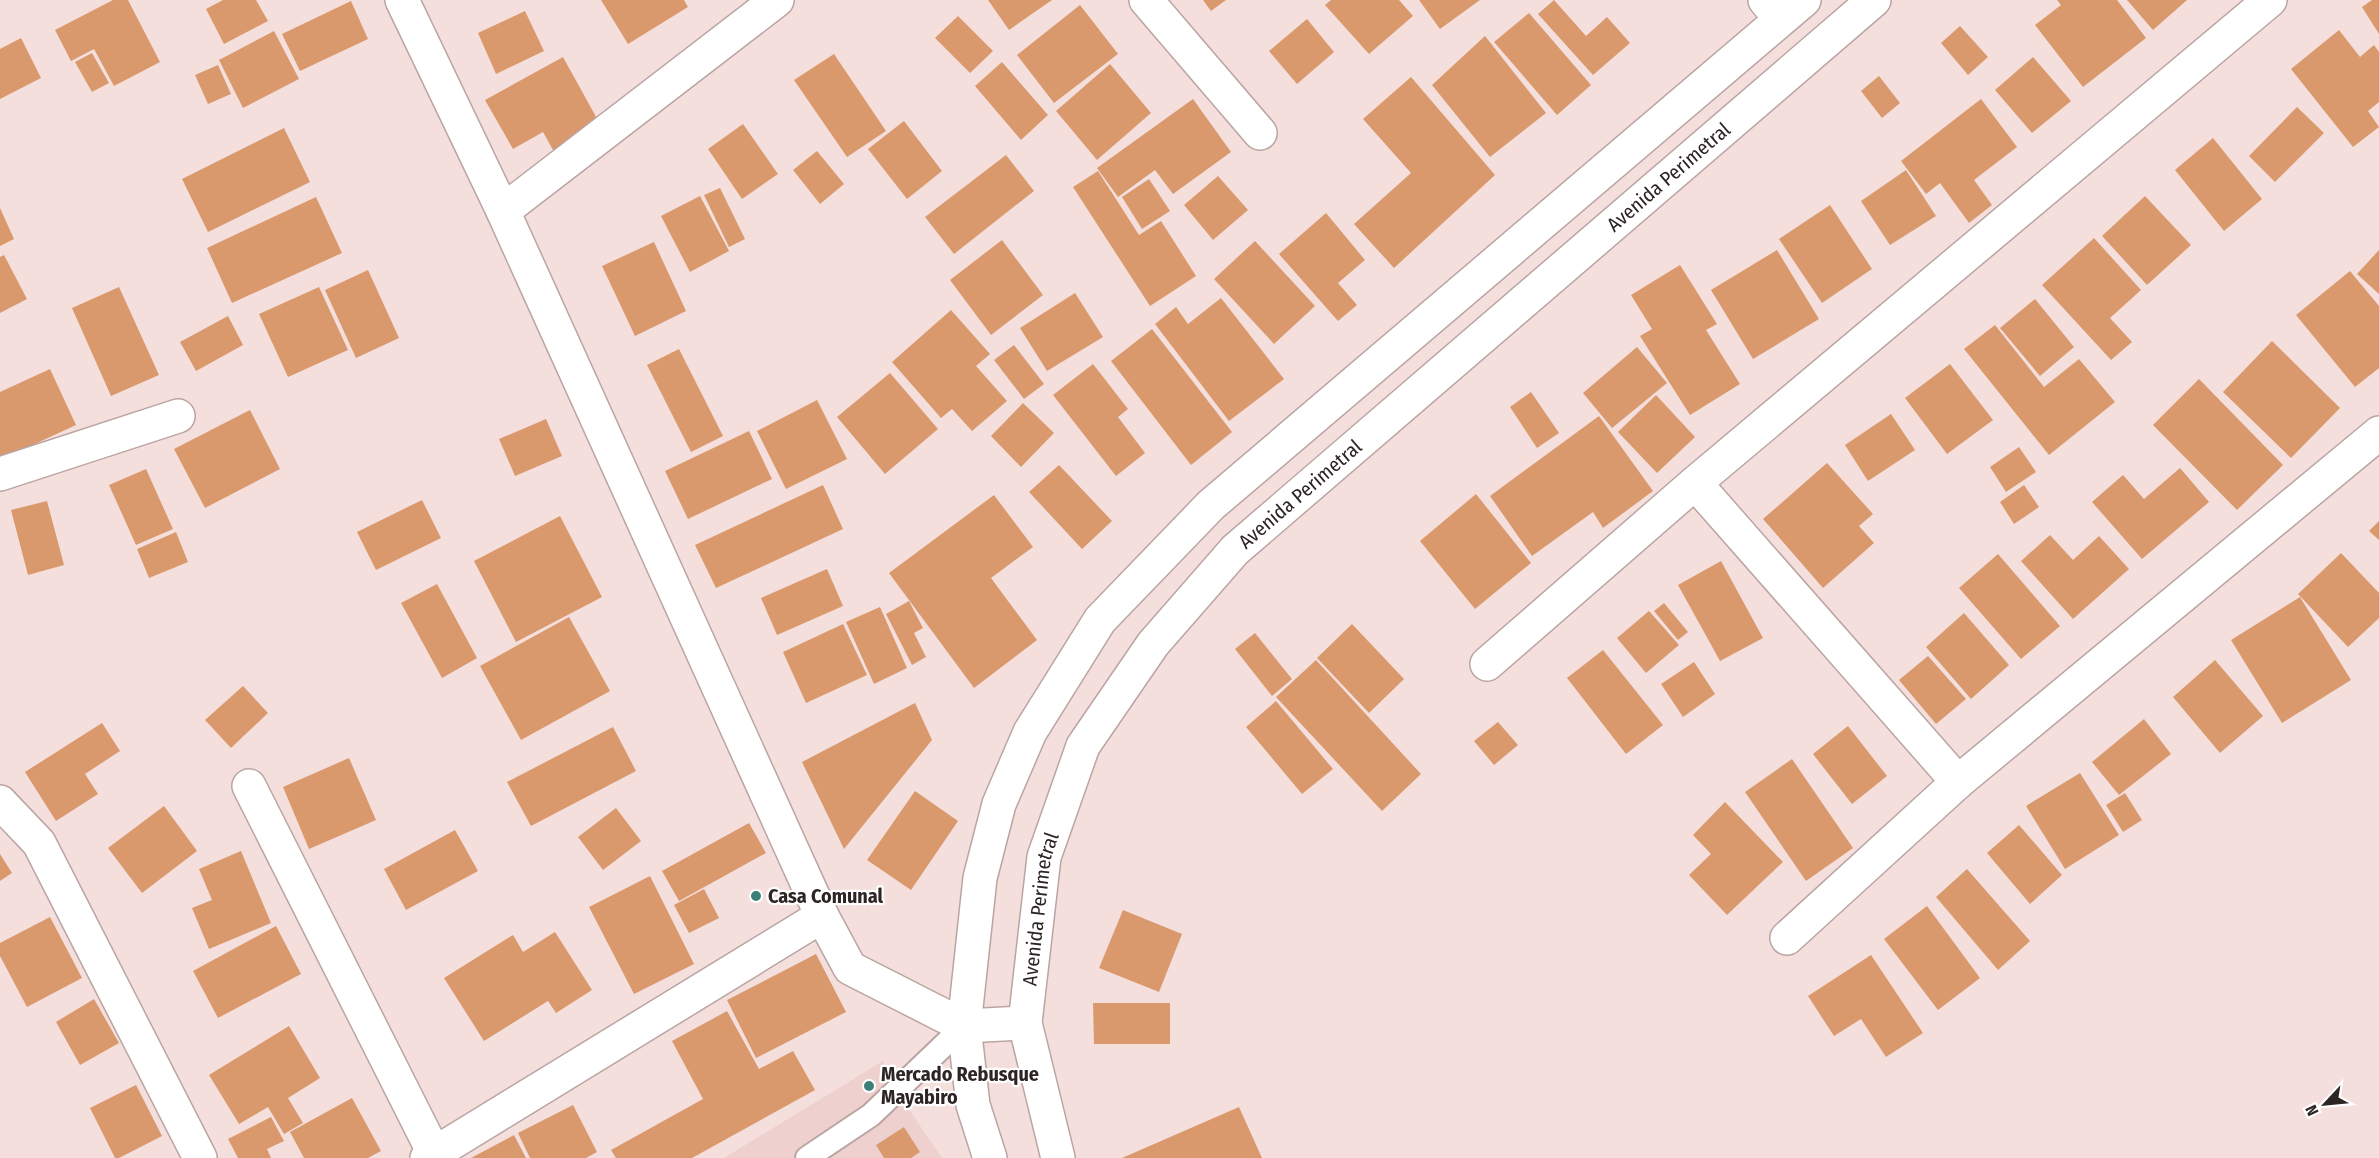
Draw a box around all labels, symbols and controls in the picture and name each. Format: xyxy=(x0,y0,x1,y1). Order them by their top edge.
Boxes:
street label: Avenida Perimetral xyxy=(1602,117,1735,237)
street label: Avenida Perimetral xyxy=(1233,434,1367,554)
street label: Avenida Perimetral xyxy=(1017,829,1064,987)
place label: Casa Comunal xyxy=(768,884,883,908)
marker: Casa Comunal xyxy=(749,889,763,903)
place label: Mercado Rebusque Mayabiro xyxy=(881,1062,1039,1109)
north arrow xyxy=(2295,1074,2355,1134)
marker: Mercado Rebusque Mayabiro xyxy=(862,1079,876,1093)
text: N xyxy=(2301,1102,2323,1119)

